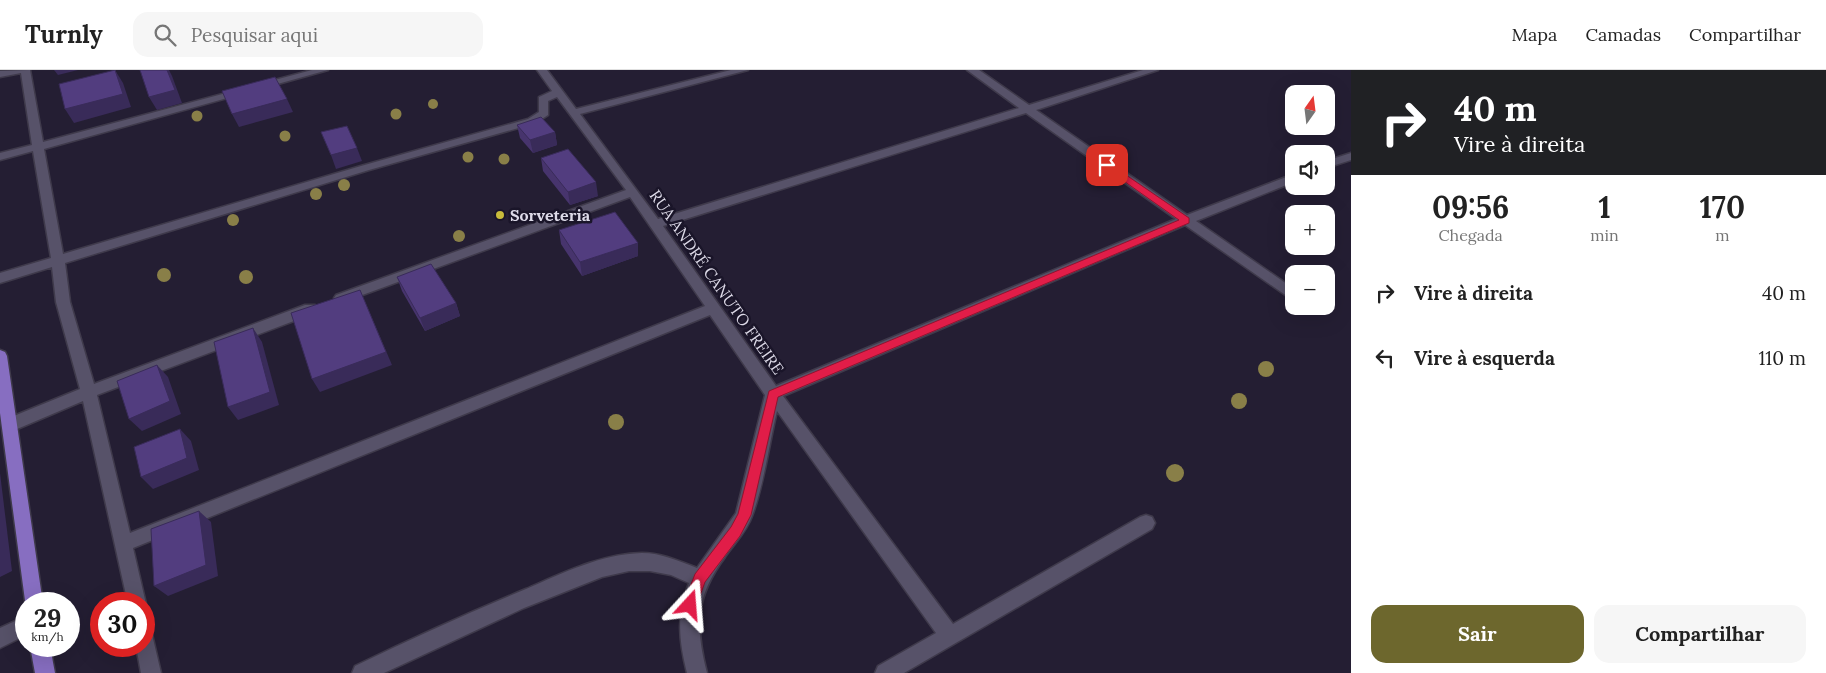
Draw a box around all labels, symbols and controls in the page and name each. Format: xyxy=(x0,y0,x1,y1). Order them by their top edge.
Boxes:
search box xyxy=(133,12,483,57)
text: Turnly xyxy=(25,19,103,50)
icon: search xyxy=(151,21,179,49)
text: Pesquisar aqui xyxy=(191,23,318,47)
text: Mapa xyxy=(1512,23,1557,46)
text: Camadas xyxy=(1585,23,1661,46)
text: Compartilhar xyxy=(1689,23,1801,46)
north arrow xyxy=(1285,85,1335,135)
map controls xyxy=(1285,85,1335,315)
text: 40 m xyxy=(1454,86,1537,131)
icon: right xyxy=(1371,90,1436,155)
text: Vire à direita xyxy=(1454,130,1585,158)
pin xyxy=(1086,144,1128,186)
button: sound xyxy=(1285,145,1335,195)
icon: arrive xyxy=(1093,151,1121,179)
street label: RUA ANDRÉ CANUTO FREIRE xyxy=(646,186,788,378)
text: 09:56 xyxy=(1432,188,1509,226)
text: 1 xyxy=(1598,188,1611,226)
text: 170 xyxy=(1700,188,1745,226)
place label: Sorveteria xyxy=(510,205,591,225)
button: + xyxy=(1285,205,1335,255)
marker: Sorveteria xyxy=(494,209,506,221)
text: Chegada xyxy=(1438,225,1503,245)
text: min xyxy=(1590,225,1619,245)
text: m xyxy=(1715,225,1730,245)
button: − xyxy=(1285,265,1335,315)
icon: right xyxy=(1371,279,1399,307)
text: Vire à direita xyxy=(1414,281,1533,305)
text: 40 m xyxy=(1762,281,1806,305)
icon: left xyxy=(1371,344,1399,372)
text: Vire à esquerda xyxy=(1414,346,1555,370)
text: 110 m xyxy=(1758,346,1806,370)
position arrow xyxy=(663,578,715,630)
speed limit sign: 30 xyxy=(90,592,155,657)
text: 29 xyxy=(34,602,61,634)
button: Sair xyxy=(1371,605,1584,663)
button: Compartilhar xyxy=(1594,605,1806,663)
text: km/h xyxy=(31,629,64,644)

